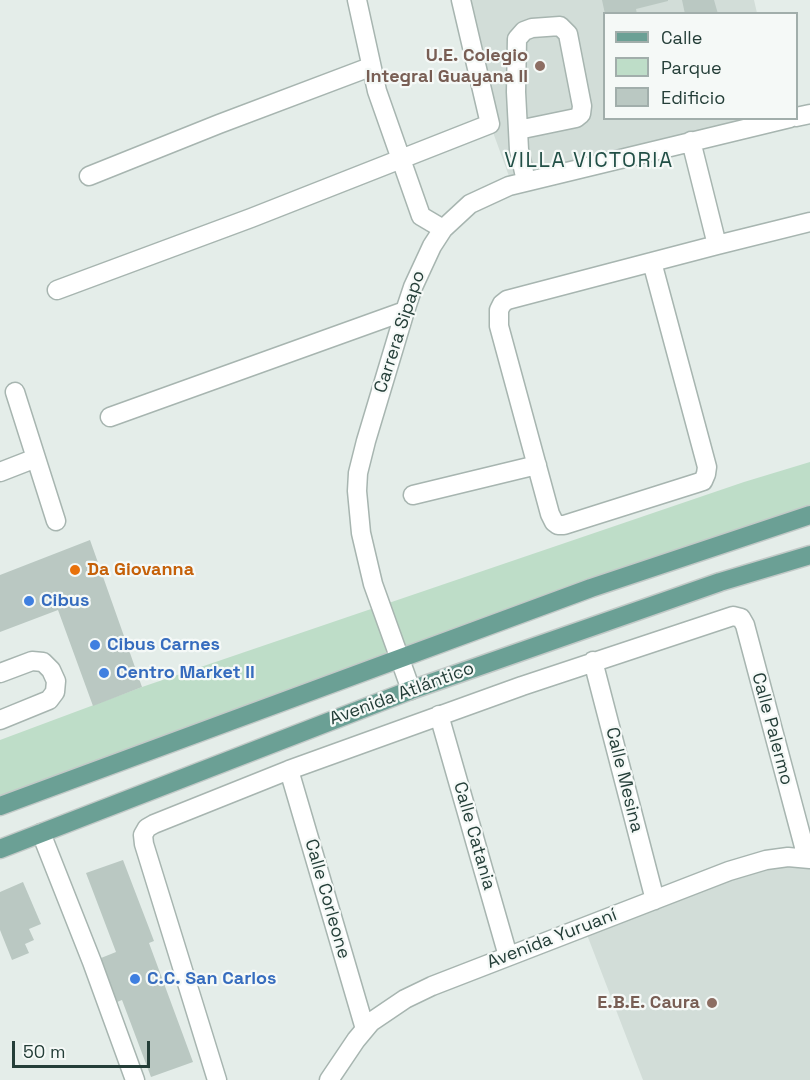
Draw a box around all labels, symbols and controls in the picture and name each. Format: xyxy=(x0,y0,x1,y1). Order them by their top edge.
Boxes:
legend xyxy=(603,12,798,120)
text: Calle xyxy=(661,26,702,49)
place label: U.E. Colegio Integral Guayana II xyxy=(366,45,528,88)
text: Parque xyxy=(661,56,722,79)
marker: U.E. Colegio Integral Guayana II xyxy=(533,59,547,73)
text: Edificio xyxy=(661,86,725,109)
district label: VILLA VICTORIA xyxy=(504,148,674,174)
street label: Carrera Sipapo xyxy=(370,268,430,396)
place label: Da Giovanna xyxy=(87,559,194,581)
marker: Da Giovanna xyxy=(68,563,82,577)
place label: Cibus xyxy=(41,590,89,612)
marker: Cibus xyxy=(22,594,36,608)
place label: Cibus Carnes xyxy=(107,634,220,656)
marker: Cibus Carnes xyxy=(88,638,102,652)
street label: Avenida Atlántico xyxy=(327,658,477,730)
place label: Centro Market II xyxy=(116,662,255,684)
marker: Centro Market II xyxy=(97,666,111,680)
street label: Calle Palermo xyxy=(747,670,797,788)
street label: Calle Mesina xyxy=(601,725,647,835)
street label: Calle Catania xyxy=(448,779,500,893)
street label: Calle Corleone xyxy=(300,837,354,961)
street label: Avenida Yuruaní xyxy=(484,904,620,974)
place label: C.C. San Carlos xyxy=(147,968,276,990)
marker: C.C. San Carlos xyxy=(128,972,142,986)
place label: E.B.E. Caura xyxy=(597,992,700,1014)
marker: E.B.E. Caura xyxy=(705,996,719,1010)
scale bar xyxy=(15,1029,153,1067)
text: 50 m xyxy=(23,1040,65,1063)

